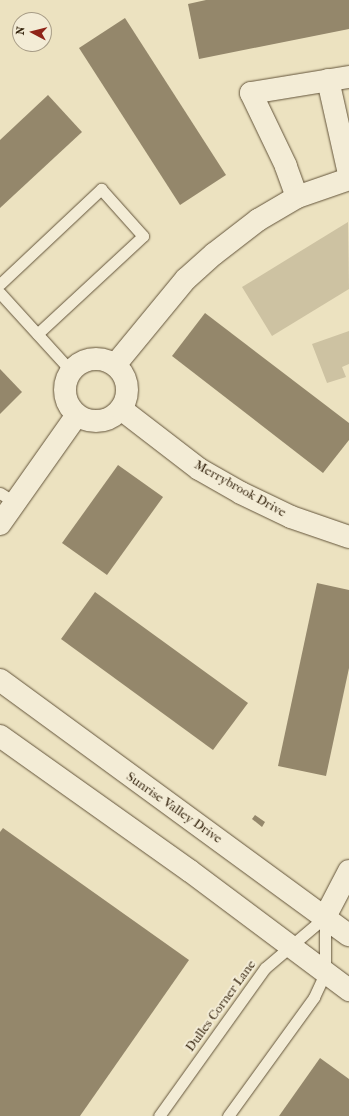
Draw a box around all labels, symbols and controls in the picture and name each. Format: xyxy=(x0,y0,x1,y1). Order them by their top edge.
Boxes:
north arrow xyxy=(12,12,52,52)
text: N xyxy=(14,26,28,36)
street label: Merrybrook Drive xyxy=(191,457,289,521)
street label: Sunrise Valley Drive xyxy=(123,769,225,847)
street label: Dulles Corner Lane xyxy=(183,957,259,1055)

